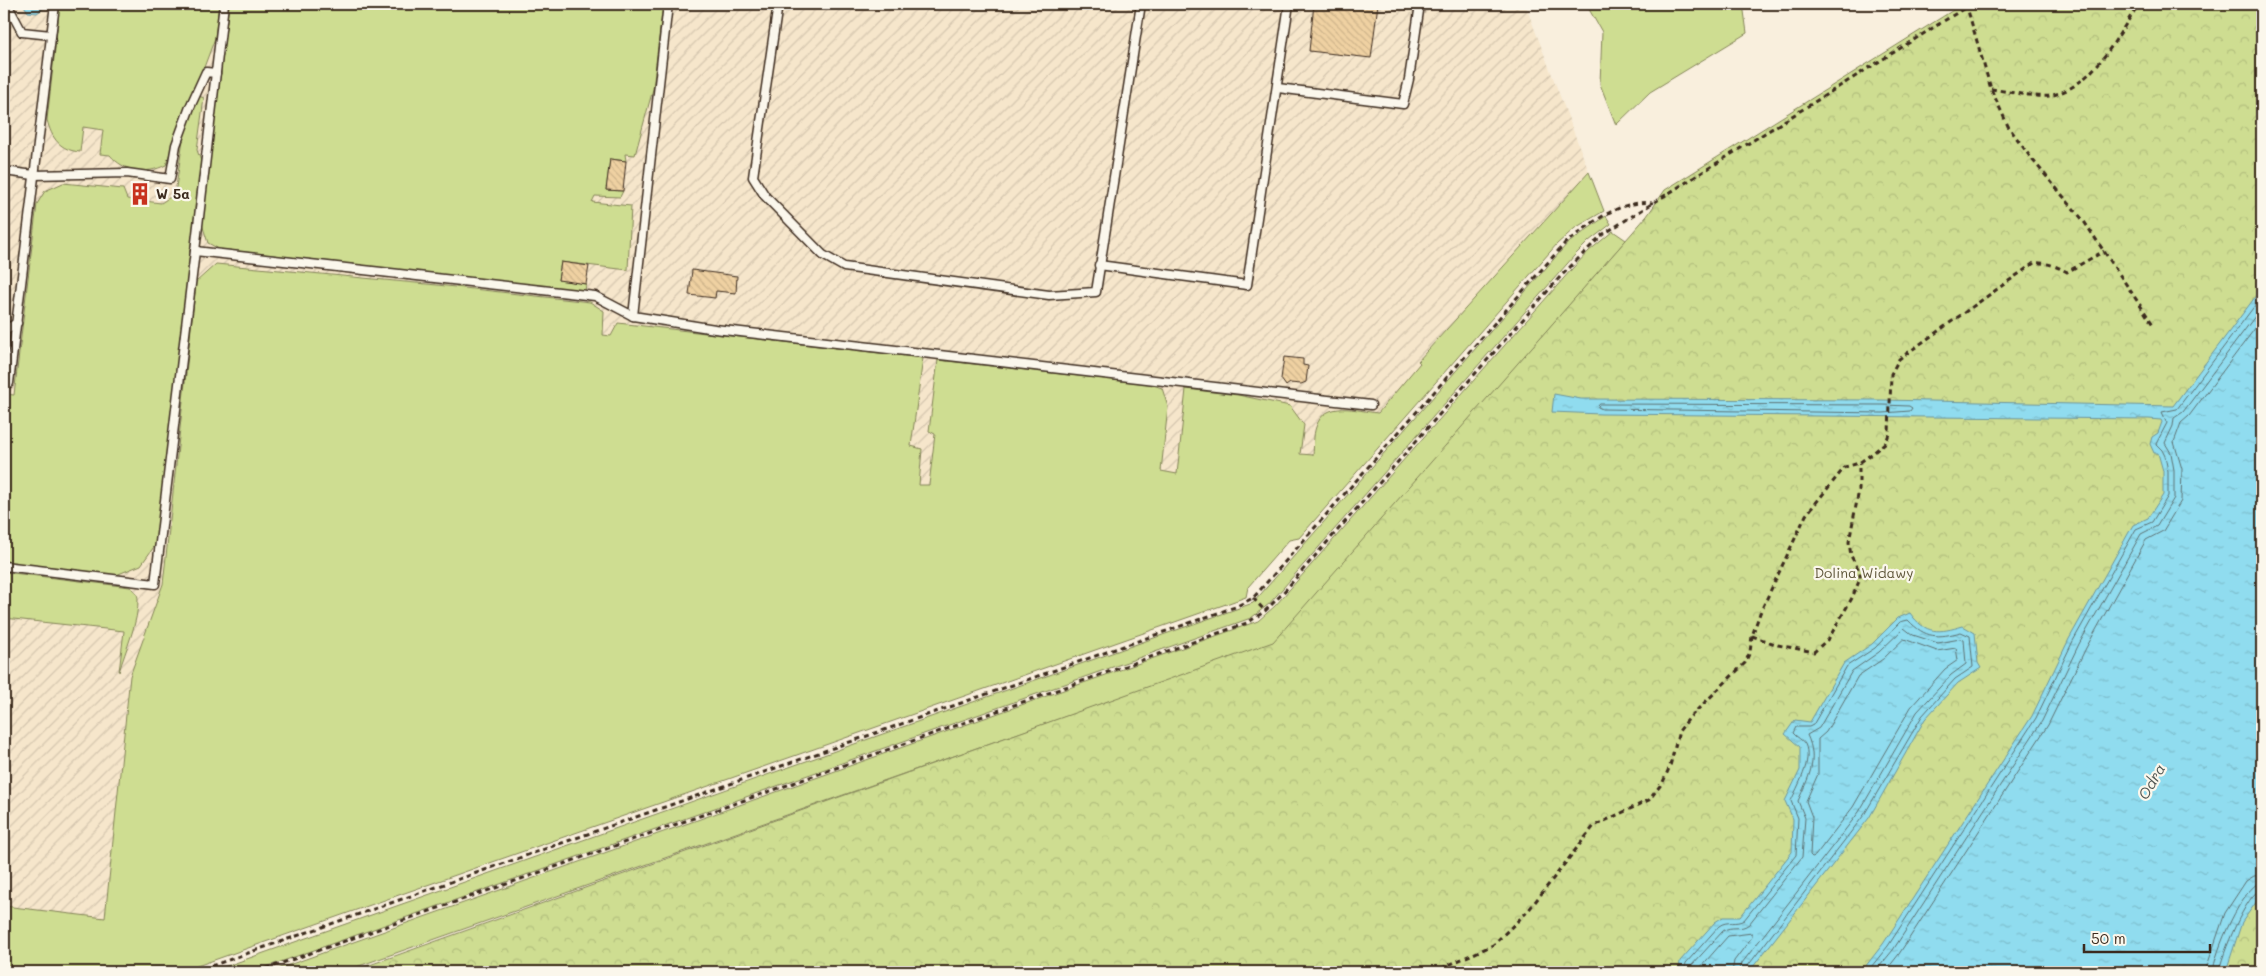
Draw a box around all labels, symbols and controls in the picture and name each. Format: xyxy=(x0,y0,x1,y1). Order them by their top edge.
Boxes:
building icon: W 5a xyxy=(127,181,153,207)
place label: W 5a xyxy=(156,184,190,203)
park label: Dolina Widawy xyxy=(1814,563,1914,582)
water label: Odra xyxy=(2133,760,2169,803)
scale bar xyxy=(2084,921,2210,953)
text: 50 m xyxy=(2091,928,2126,948)

